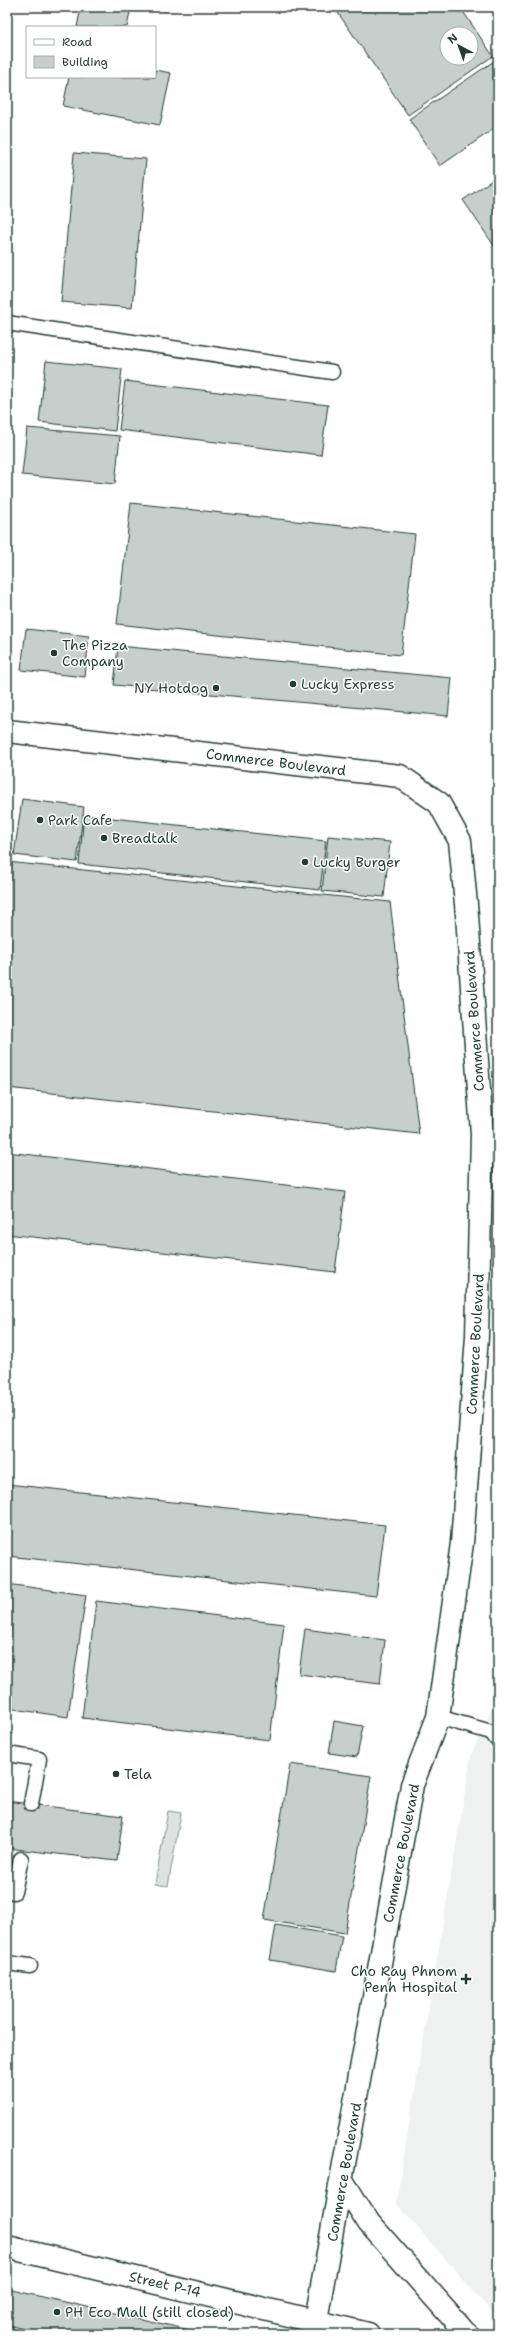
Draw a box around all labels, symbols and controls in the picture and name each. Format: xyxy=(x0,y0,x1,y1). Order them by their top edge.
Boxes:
legend xyxy=(26,26,156,78)
north arrow xyxy=(439,26,479,66)
text: N xyxy=(445,30,461,47)
text: Road xyxy=(62,34,93,50)
text: Building xyxy=(62,54,108,70)
place label: The Pizza Company xyxy=(62,636,128,670)
marker: The Pizza Company xyxy=(49,648,59,658)
place label: Lucky Express xyxy=(301,675,394,693)
place label: NY Hotdog xyxy=(134,679,208,697)
marker: Lucky Express xyxy=(288,679,298,689)
marker: NY Hotdog xyxy=(211,683,221,693)
street label: Commerce Boulevard xyxy=(205,744,347,780)
place label: Park Cafe xyxy=(48,811,112,829)
marker: Park Cafe xyxy=(35,815,45,825)
place label: Breadtalk xyxy=(112,829,178,847)
marker: Breadtalk xyxy=(99,833,109,843)
place label: Lucky Burger xyxy=(313,853,401,871)
marker: Lucky Burger xyxy=(300,857,310,867)
street label: Commerce Boulevard xyxy=(460,950,488,1092)
street label: Commerce Boulevard xyxy=(462,1273,488,1415)
place label: Tela xyxy=(124,1765,152,1783)
marker: Tela xyxy=(111,1769,121,1779)
street label: Commerce Boulevard xyxy=(379,1782,423,1924)
place label: Cho Ray Phnom Penh Hospital xyxy=(351,1962,458,1996)
marker: Cho Ray Phnom Penh Hospital xyxy=(460,1973,472,1985)
street label: Commerce Boulevard xyxy=(323,2101,365,2243)
street label: Street P-14 xyxy=(127,2267,203,2301)
place label: PH Eco Mall (still closed) xyxy=(65,2303,234,2321)
marker: PH Eco Mall (still closed) xyxy=(52,2307,62,2317)

